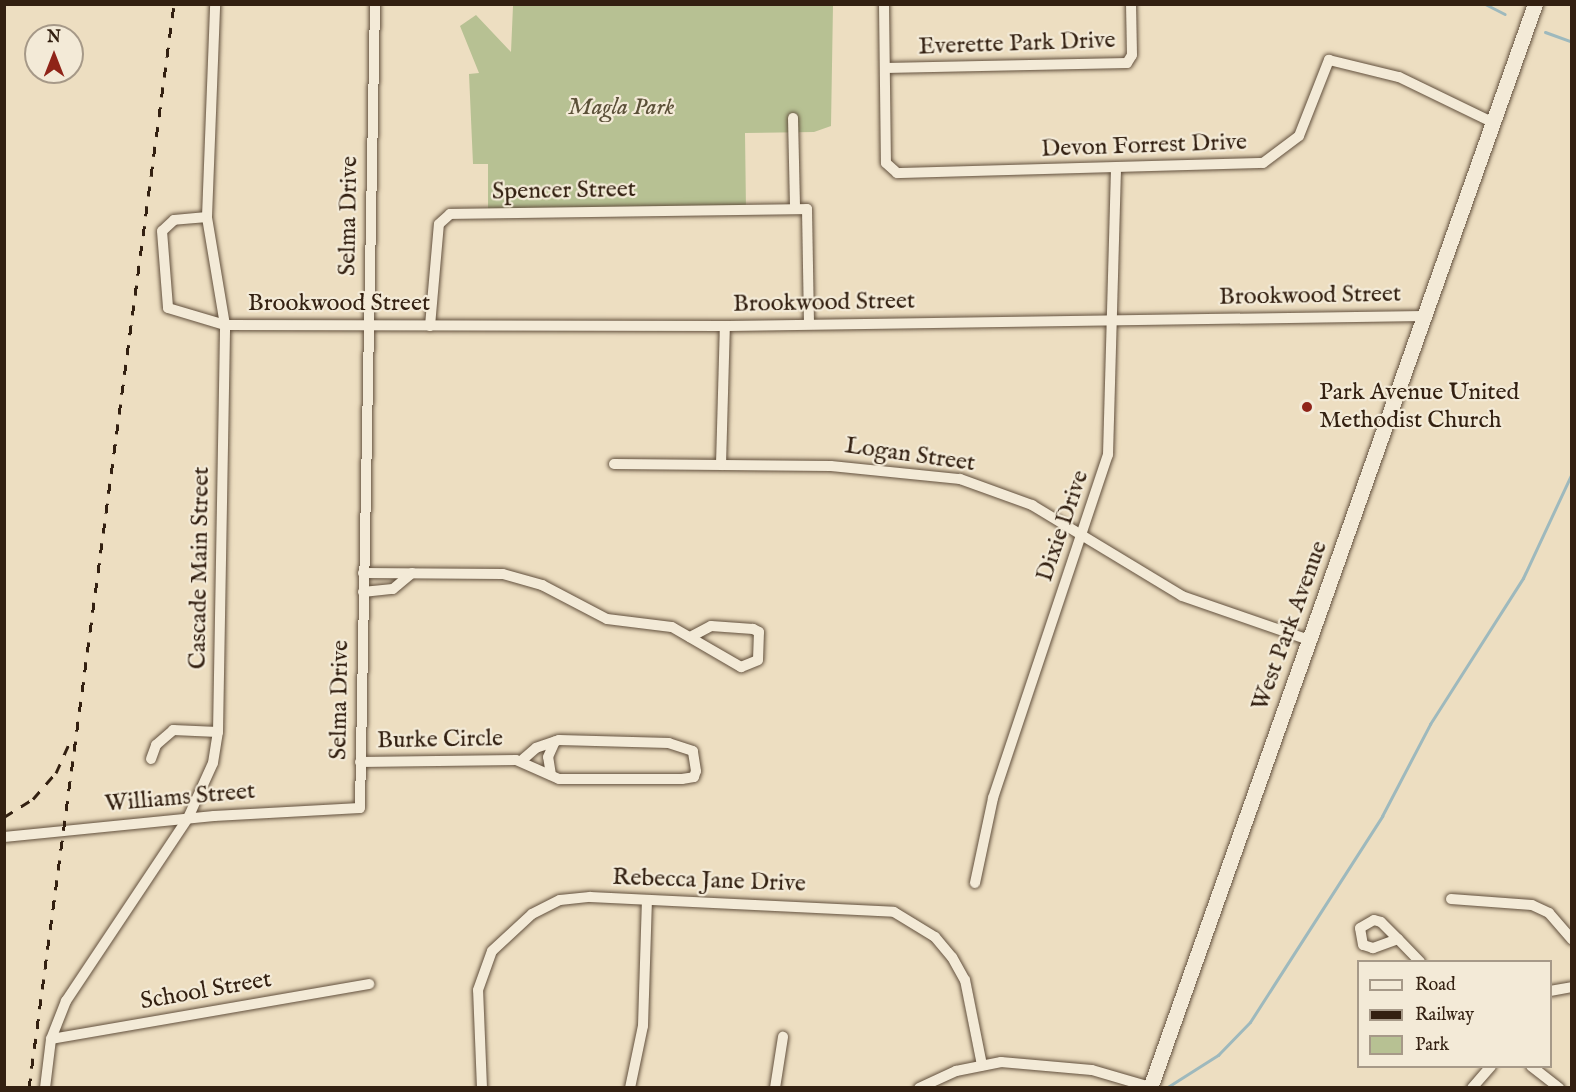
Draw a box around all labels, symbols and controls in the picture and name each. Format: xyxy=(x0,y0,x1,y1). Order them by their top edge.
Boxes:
north arrow xyxy=(24,24,84,84)
street label: Everette Park Drive xyxy=(918,26,1116,62)
text: N xyxy=(47,28,61,48)
park label: Magla Park xyxy=(568,94,674,122)
street label: Devon Forrest Drive xyxy=(1041,128,1247,164)
street label: Selma Drive xyxy=(334,156,364,276)
street label: Spencer Street xyxy=(492,175,636,207)
street label: Brookwood Street xyxy=(1219,280,1401,312)
street label: Brookwood Street xyxy=(733,287,915,319)
street label: Brookwood Street xyxy=(248,290,430,318)
place label: Park Avenue United Methodist Church xyxy=(1319,379,1519,435)
marker: Park Avenue United Methodist Church xyxy=(1300,400,1314,414)
street label: Logan Street xyxy=(843,432,977,478)
street label: Cascade Main Street xyxy=(184,466,216,670)
street label: Dixie Drive xyxy=(1031,467,1095,585)
street label: West Park Avenue xyxy=(1246,537,1334,715)
street label: Selma Drive xyxy=(325,640,355,760)
street label: Burke Circle xyxy=(377,725,503,755)
street label: Williams Street xyxy=(103,777,257,819)
street label: Rebecca Jane Drive xyxy=(612,863,806,899)
legend xyxy=(1357,960,1552,1068)
street label: School Street xyxy=(138,965,274,1017)
text: Road xyxy=(1415,974,1456,997)
text: Railway xyxy=(1415,1004,1474,1027)
text: Park xyxy=(1415,1034,1449,1057)

